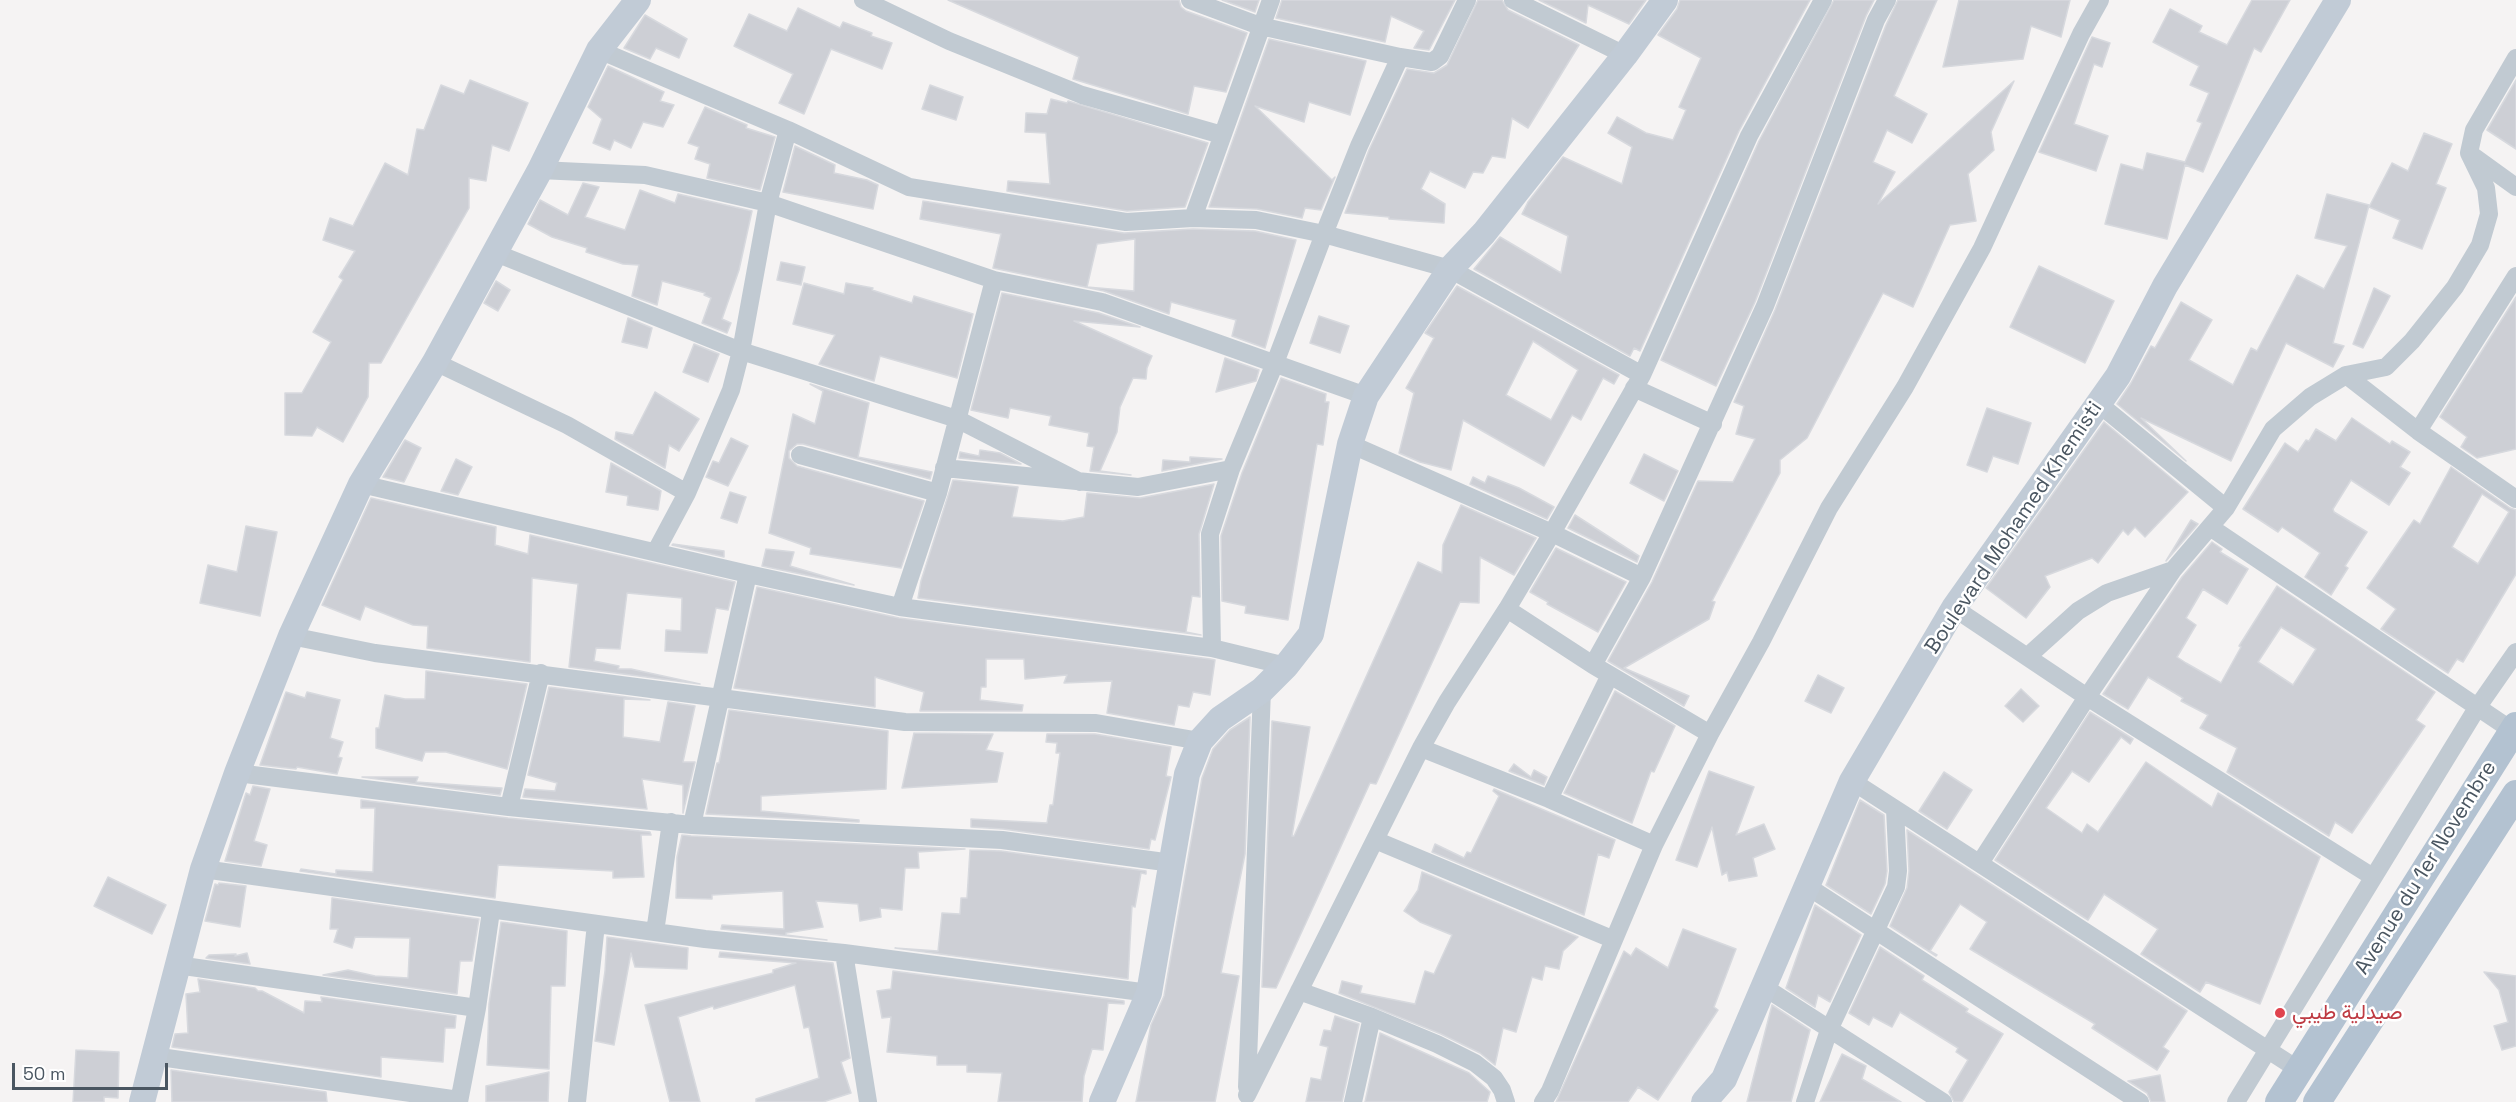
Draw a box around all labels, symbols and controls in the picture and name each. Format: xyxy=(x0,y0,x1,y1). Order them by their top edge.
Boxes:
street label: Boulevard Mohamed Khemisti xyxy=(1920,397,2108,659)
street label: Avenue du 1er Novembre xyxy=(2350,756,2502,980)
place label: صيدلية طيبي xyxy=(2292,1000,2402,1026)
marker: صيدلية طيبي xyxy=(2273,1006,2287,1020)
scale bar xyxy=(15,1051,171,1089)
text: 50 m xyxy=(23,1062,65,1085)

